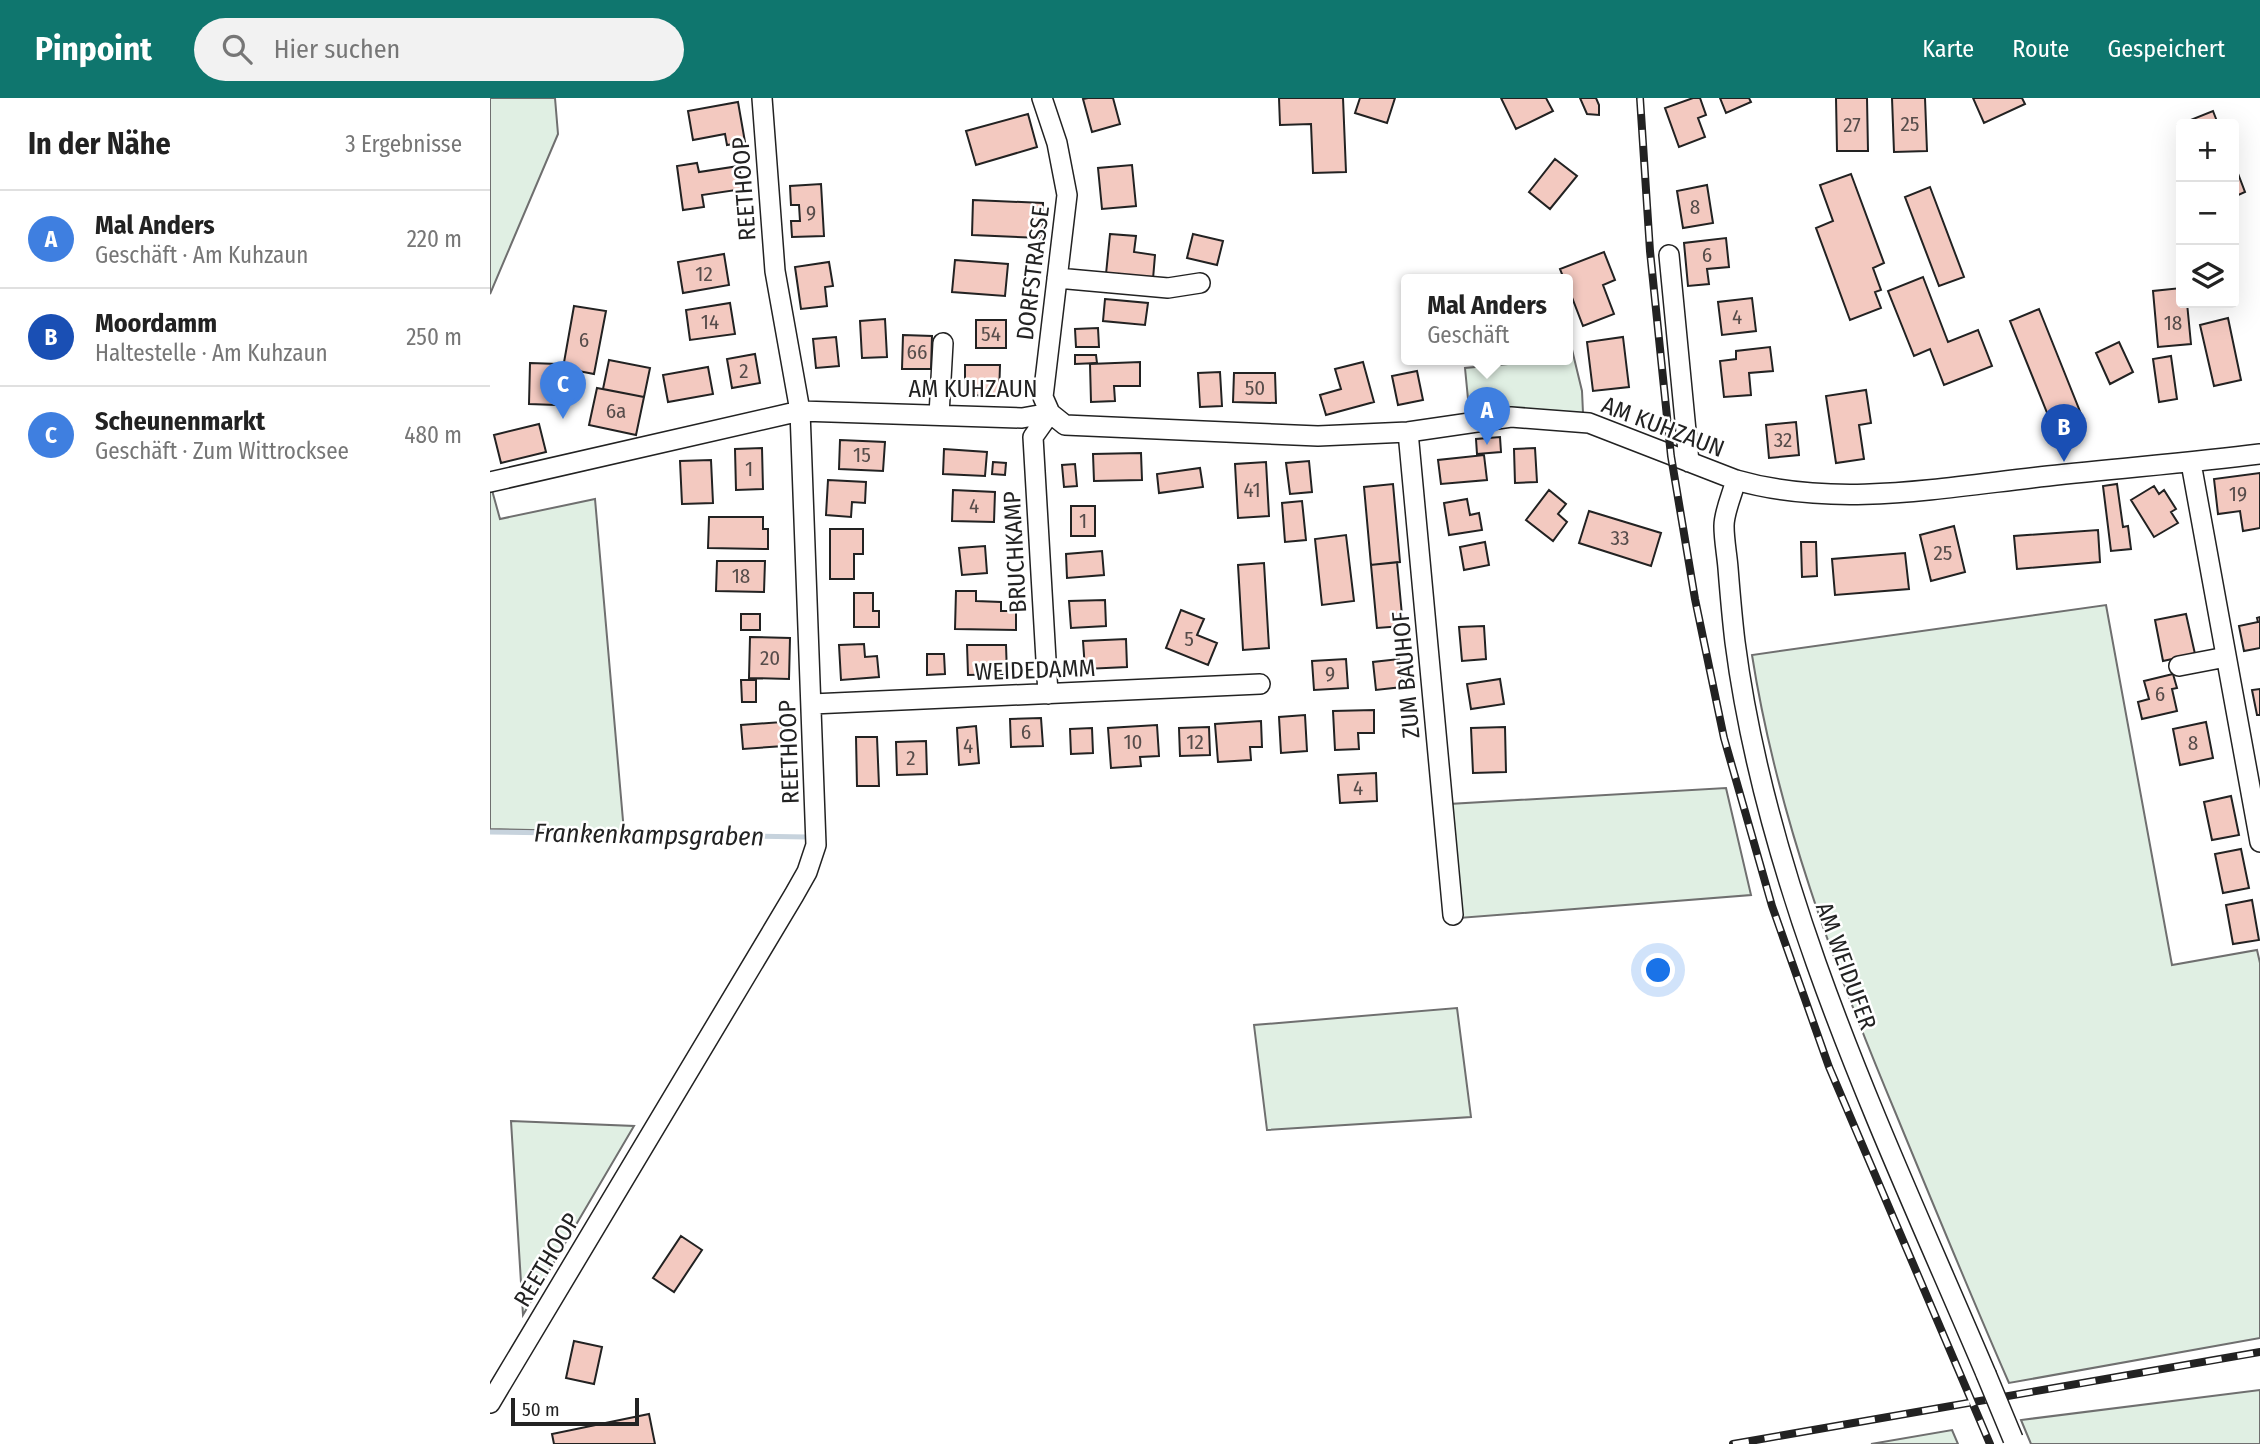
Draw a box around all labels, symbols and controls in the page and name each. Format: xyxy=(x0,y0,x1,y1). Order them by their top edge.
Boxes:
search box xyxy=(194,18,684,81)
text: Pinpoint xyxy=(35,29,152,69)
icon: search xyxy=(218,30,256,68)
text: Hier suchen xyxy=(274,34,400,65)
text: Karte xyxy=(1922,35,1974,63)
text: Route xyxy=(2012,35,2069,63)
text: Gespeichert xyxy=(2107,35,2225,63)
house number: 25 xyxy=(1901,111,1919,137)
house number: 27 xyxy=(1843,112,1861,138)
map controls xyxy=(2176,119,2239,308)
button: + xyxy=(2176,119,2239,182)
text: In der Nähe xyxy=(28,126,171,162)
text: 3 Ergebnisse xyxy=(345,130,462,158)
street label: REETHOOP xyxy=(726,136,762,242)
button: − xyxy=(2176,182,2239,245)
house number: 8 xyxy=(1690,194,1700,220)
house number: 9 xyxy=(806,200,816,226)
street label: DORFSTRASSE xyxy=(1011,204,1055,342)
text: Mal Anders xyxy=(95,210,215,241)
text: A xyxy=(45,225,57,253)
text: 220 m xyxy=(407,225,462,253)
text: Geschäft · Am Kuhzaun xyxy=(95,241,308,269)
house number: 6 xyxy=(1702,242,1712,268)
button: layers xyxy=(2176,245,2239,308)
house number: 12 xyxy=(695,261,713,287)
popup xyxy=(1401,274,1573,365)
text: Mal Anders xyxy=(1427,290,1547,321)
house number: 4 xyxy=(1732,304,1742,330)
text: Moordamm xyxy=(95,308,217,339)
house number: 14 xyxy=(701,309,719,335)
house number: 18 xyxy=(2164,310,2182,336)
house number: 54 xyxy=(981,321,1001,347)
text: Geschäft xyxy=(1427,321,1509,349)
text: B xyxy=(45,323,57,351)
text: 250 m xyxy=(406,323,462,351)
house number: 6 xyxy=(579,327,589,353)
text: Haltestelle · Am Kuhzaun xyxy=(95,339,328,367)
house number: 66 xyxy=(907,339,927,365)
house number: 2 xyxy=(739,358,749,384)
pin: C xyxy=(540,361,586,419)
street label: AM KUHZAUN xyxy=(909,375,1037,403)
house number: 50 xyxy=(1245,375,1265,401)
pin: A xyxy=(1464,387,1510,445)
street label: AM KUHZAUN xyxy=(1598,391,1728,463)
house number: 6a xyxy=(606,398,626,424)
pin: B xyxy=(2041,404,2087,462)
text: Scheunenmarkt xyxy=(95,406,265,437)
text: C xyxy=(45,421,57,449)
text: 480 m xyxy=(404,421,462,449)
house number: 32 xyxy=(1774,427,1792,453)
text: Geschäft · Zum Wittrocksee xyxy=(95,437,349,465)
house number: 15 xyxy=(853,442,871,468)
house number: 1 xyxy=(745,456,753,482)
house number: 41 xyxy=(1243,477,1261,503)
house number: 19 xyxy=(2229,481,2247,507)
street label: BRUCHKAMP xyxy=(998,490,1032,614)
house number: 4 xyxy=(969,493,979,519)
house number: 1 xyxy=(1079,508,1087,534)
house number: 33 xyxy=(1611,525,1629,551)
house number: 25 xyxy=(1934,540,1952,566)
house number: 18 xyxy=(732,563,750,589)
street label: ZUM BAUHOF xyxy=(1386,610,1426,740)
house number: 5 xyxy=(1184,626,1194,652)
house number: 20 xyxy=(760,645,780,671)
street label: WEIDEDAMM xyxy=(974,654,1096,686)
house number: 9 xyxy=(1325,661,1335,687)
house number: 6 xyxy=(2155,681,2165,707)
street label: REETHOOP xyxy=(773,700,805,804)
house number: 6 xyxy=(1021,719,1031,745)
house number: 10 xyxy=(1123,729,1143,755)
house number: 12 xyxy=(1186,729,1204,755)
house number: 8 xyxy=(2188,730,2198,756)
house number: 4 xyxy=(963,733,973,759)
house number: 2 xyxy=(906,745,916,771)
house number: 4 xyxy=(1353,775,1363,801)
water label: Frankenkampsgraben xyxy=(534,817,764,853)
street label: AM WEIDUFER xyxy=(1810,898,1882,1034)
your location xyxy=(1641,953,1675,987)
street label: REETHOOP xyxy=(508,1208,586,1312)
scale bar xyxy=(511,1395,639,1427)
text: 50 m xyxy=(522,1398,560,1421)

